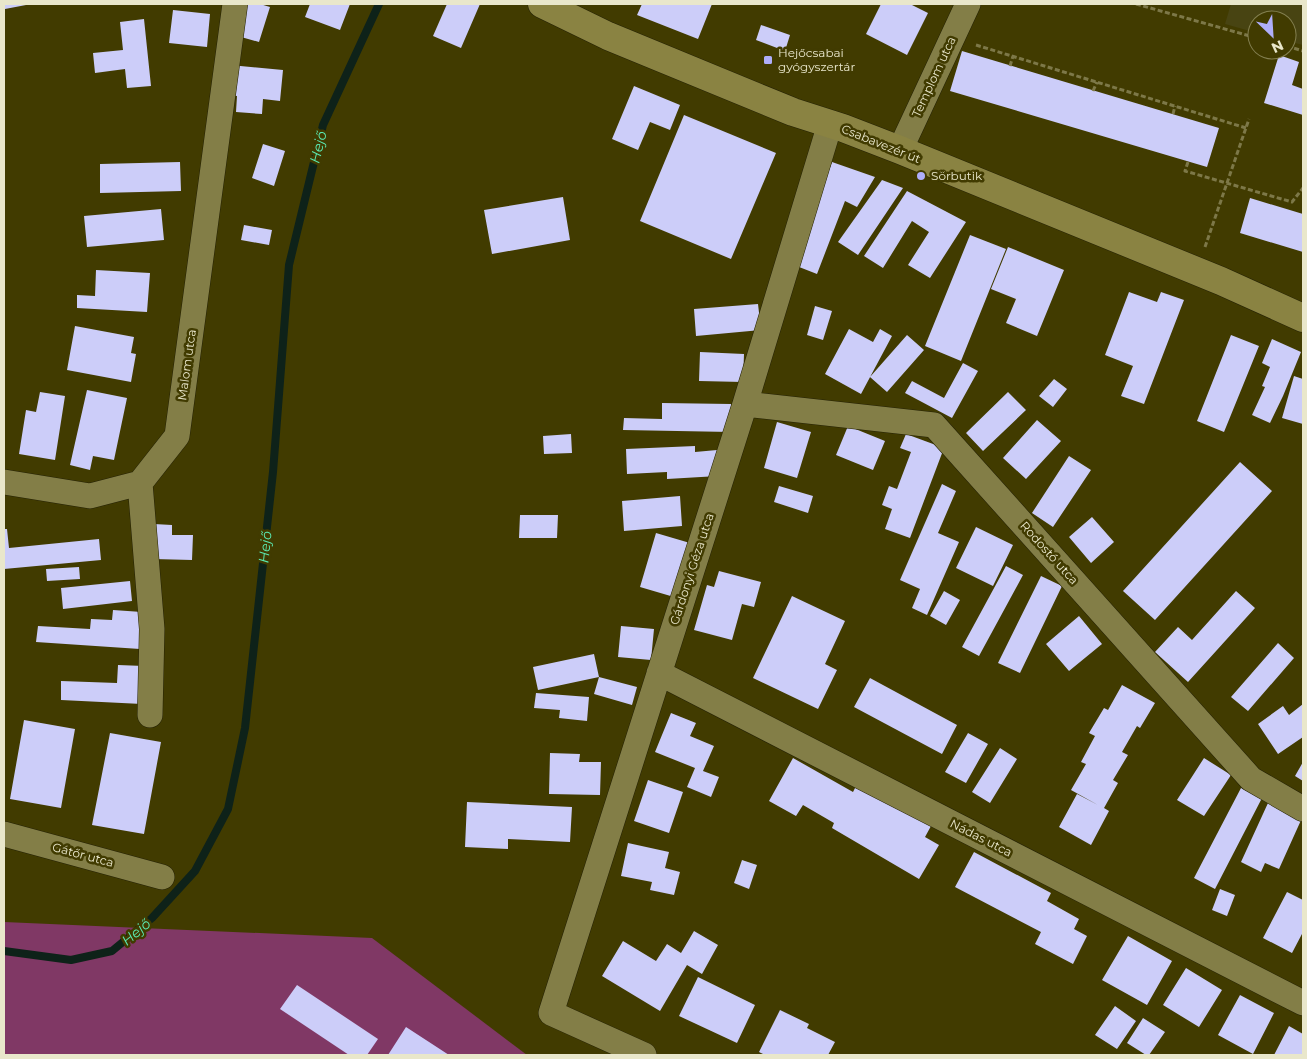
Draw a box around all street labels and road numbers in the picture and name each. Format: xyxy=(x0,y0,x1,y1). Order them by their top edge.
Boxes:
street label: Templom utca xyxy=(908,34,959,120)
street label: Csabavezér út xyxy=(839,121,923,166)
street label: Malom utca xyxy=(174,328,199,401)
street label: Gárdonyi Géza utca xyxy=(666,511,717,627)
street label: Rodostó utca xyxy=(1017,518,1082,587)
street label: Nádas utca xyxy=(948,816,1015,860)
street label: Gátőr utca xyxy=(51,839,116,870)

